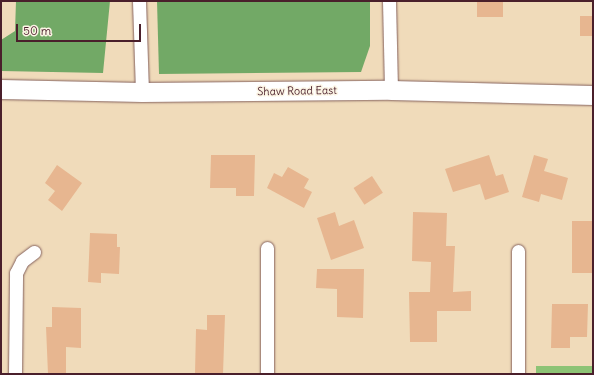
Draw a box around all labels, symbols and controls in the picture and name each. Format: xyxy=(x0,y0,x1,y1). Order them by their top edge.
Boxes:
scale bar xyxy=(18,16,143,42)
text: 50 m xyxy=(23,23,51,38)
street label: Shaw Road East xyxy=(257,84,337,98)

